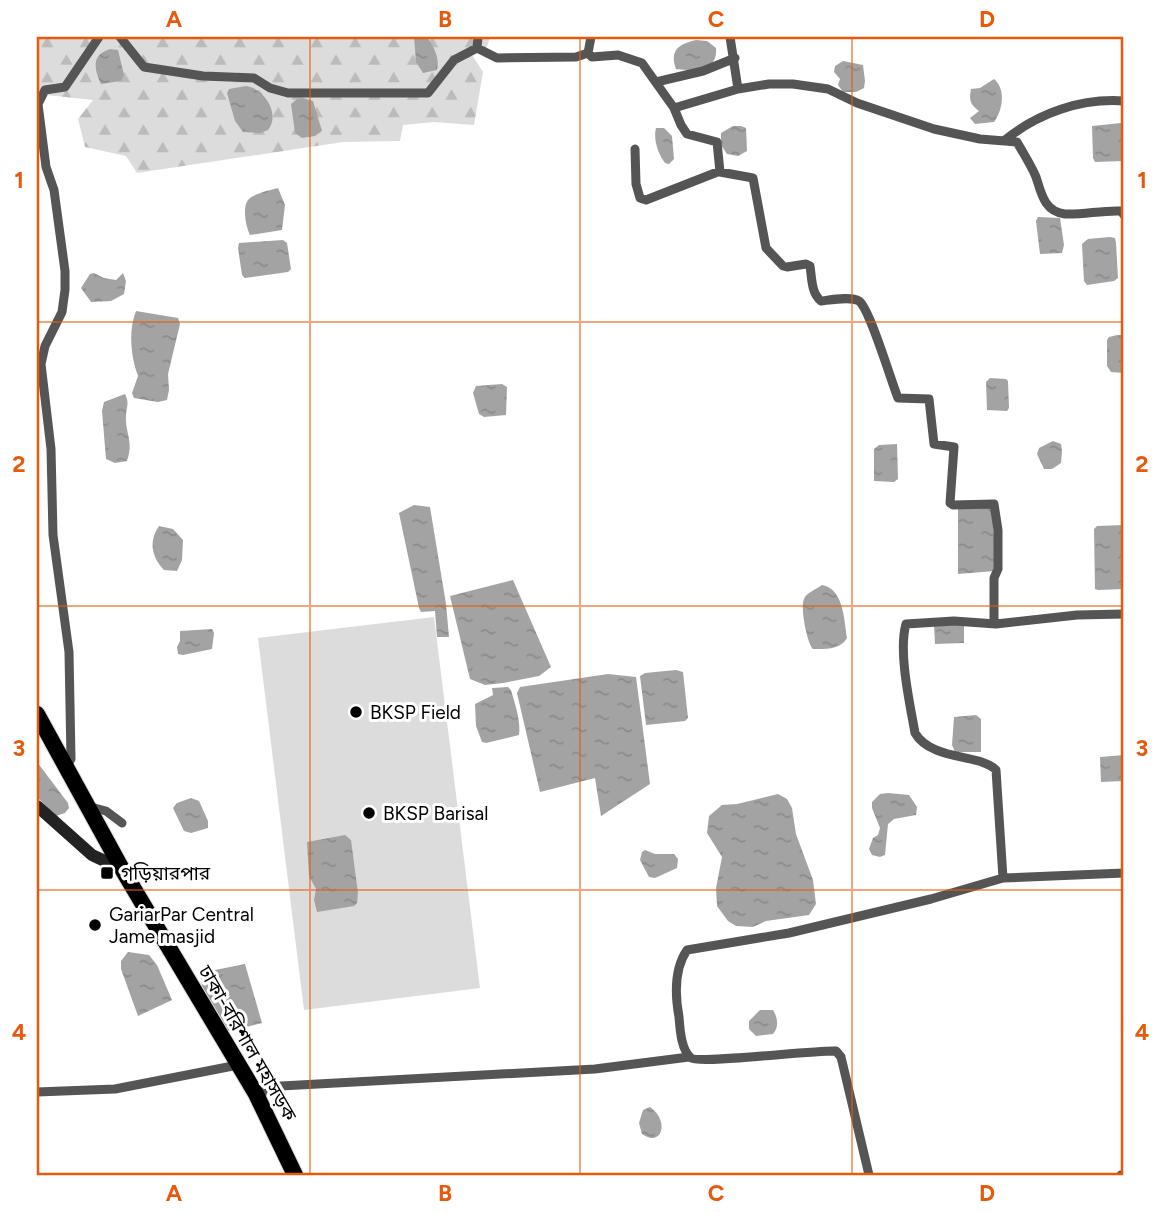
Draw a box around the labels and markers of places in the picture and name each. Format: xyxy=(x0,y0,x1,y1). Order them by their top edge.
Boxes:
place label: BKSP Field xyxy=(370,701,461,724)
marker: BKSP Field xyxy=(348,704,364,720)
place label: BKSP Barisal xyxy=(383,802,488,825)
marker: BKSP Barisal xyxy=(361,805,377,821)
place label: গড়িয়ারপার xyxy=(121,862,211,885)
marker: গড়িয়ারপার xyxy=(99,865,115,881)
place label: GariarPar Central Jame masjid xyxy=(109,903,254,948)
marker: GariarPar Central Jame masjid xyxy=(87,917,103,933)

